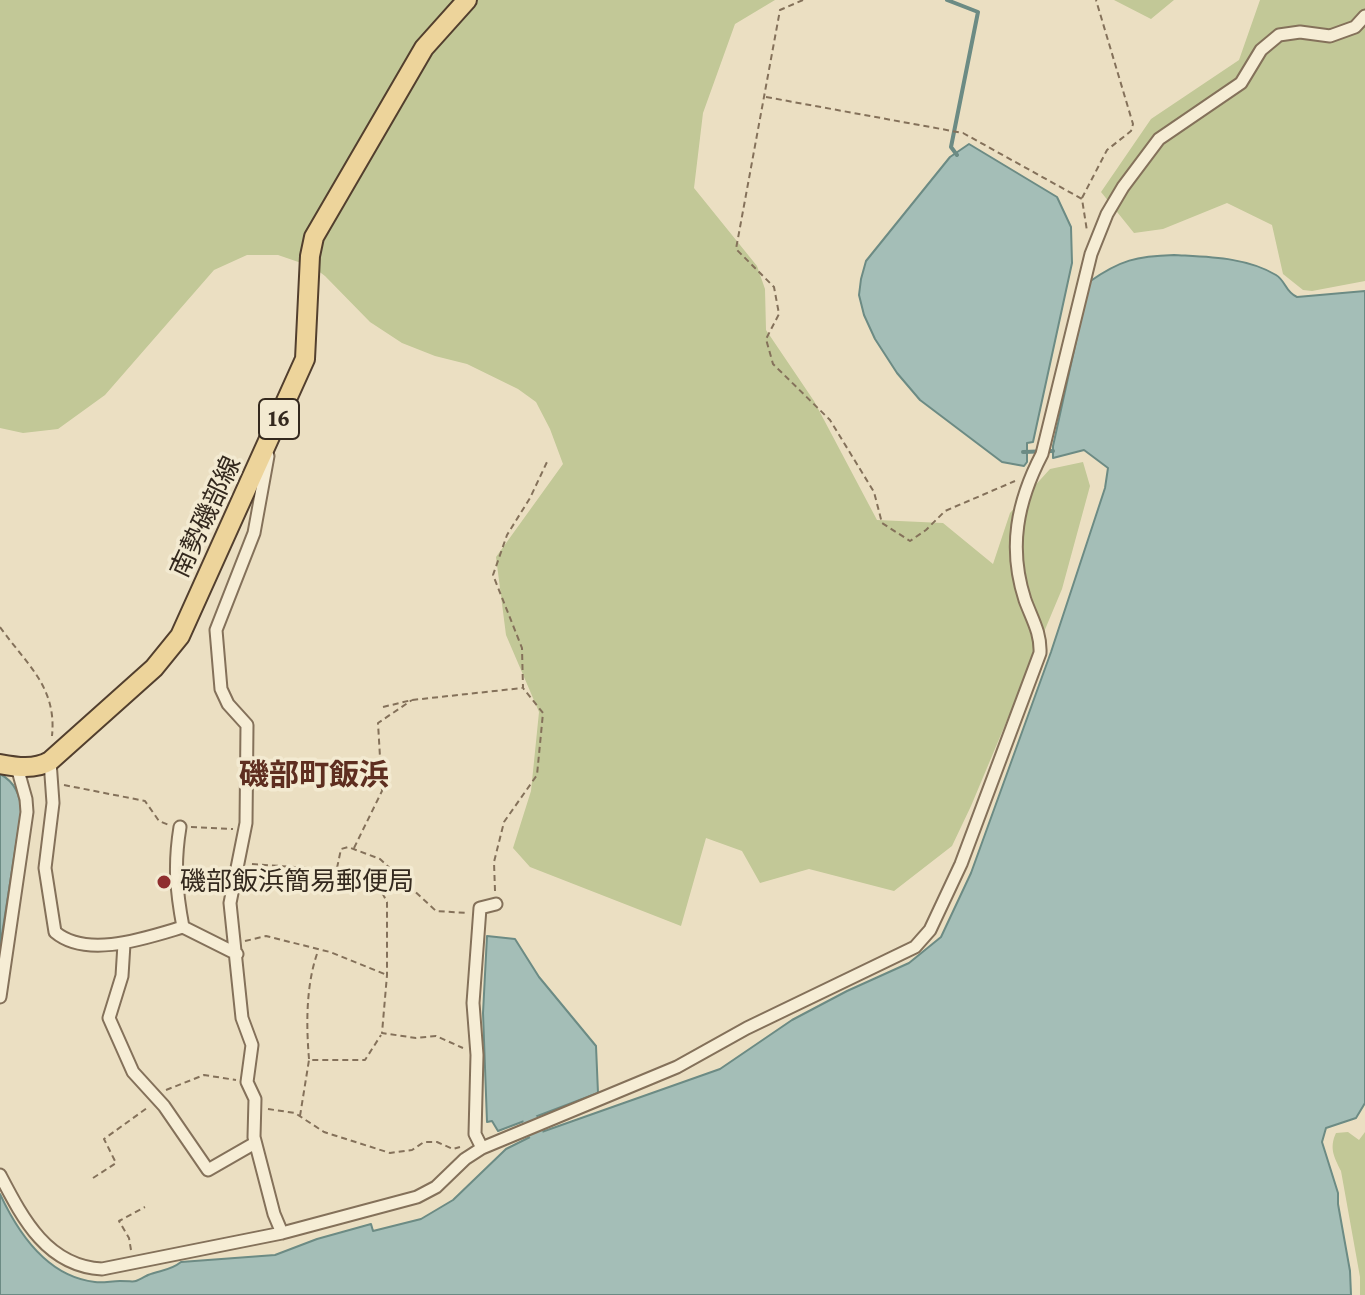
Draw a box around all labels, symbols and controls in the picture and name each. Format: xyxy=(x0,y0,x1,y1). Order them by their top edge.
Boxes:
road number: 16 xyxy=(259,399,299,439)
street label: 南勢磯部線 xyxy=(164,451,248,583)
district label: 磯部町飯浜 xyxy=(239,758,389,794)
place label: 磯部飯浜簡易郵便局 xyxy=(180,866,414,898)
marker: 磯部飯浜簡易郵便局 xyxy=(155,873,173,891)

